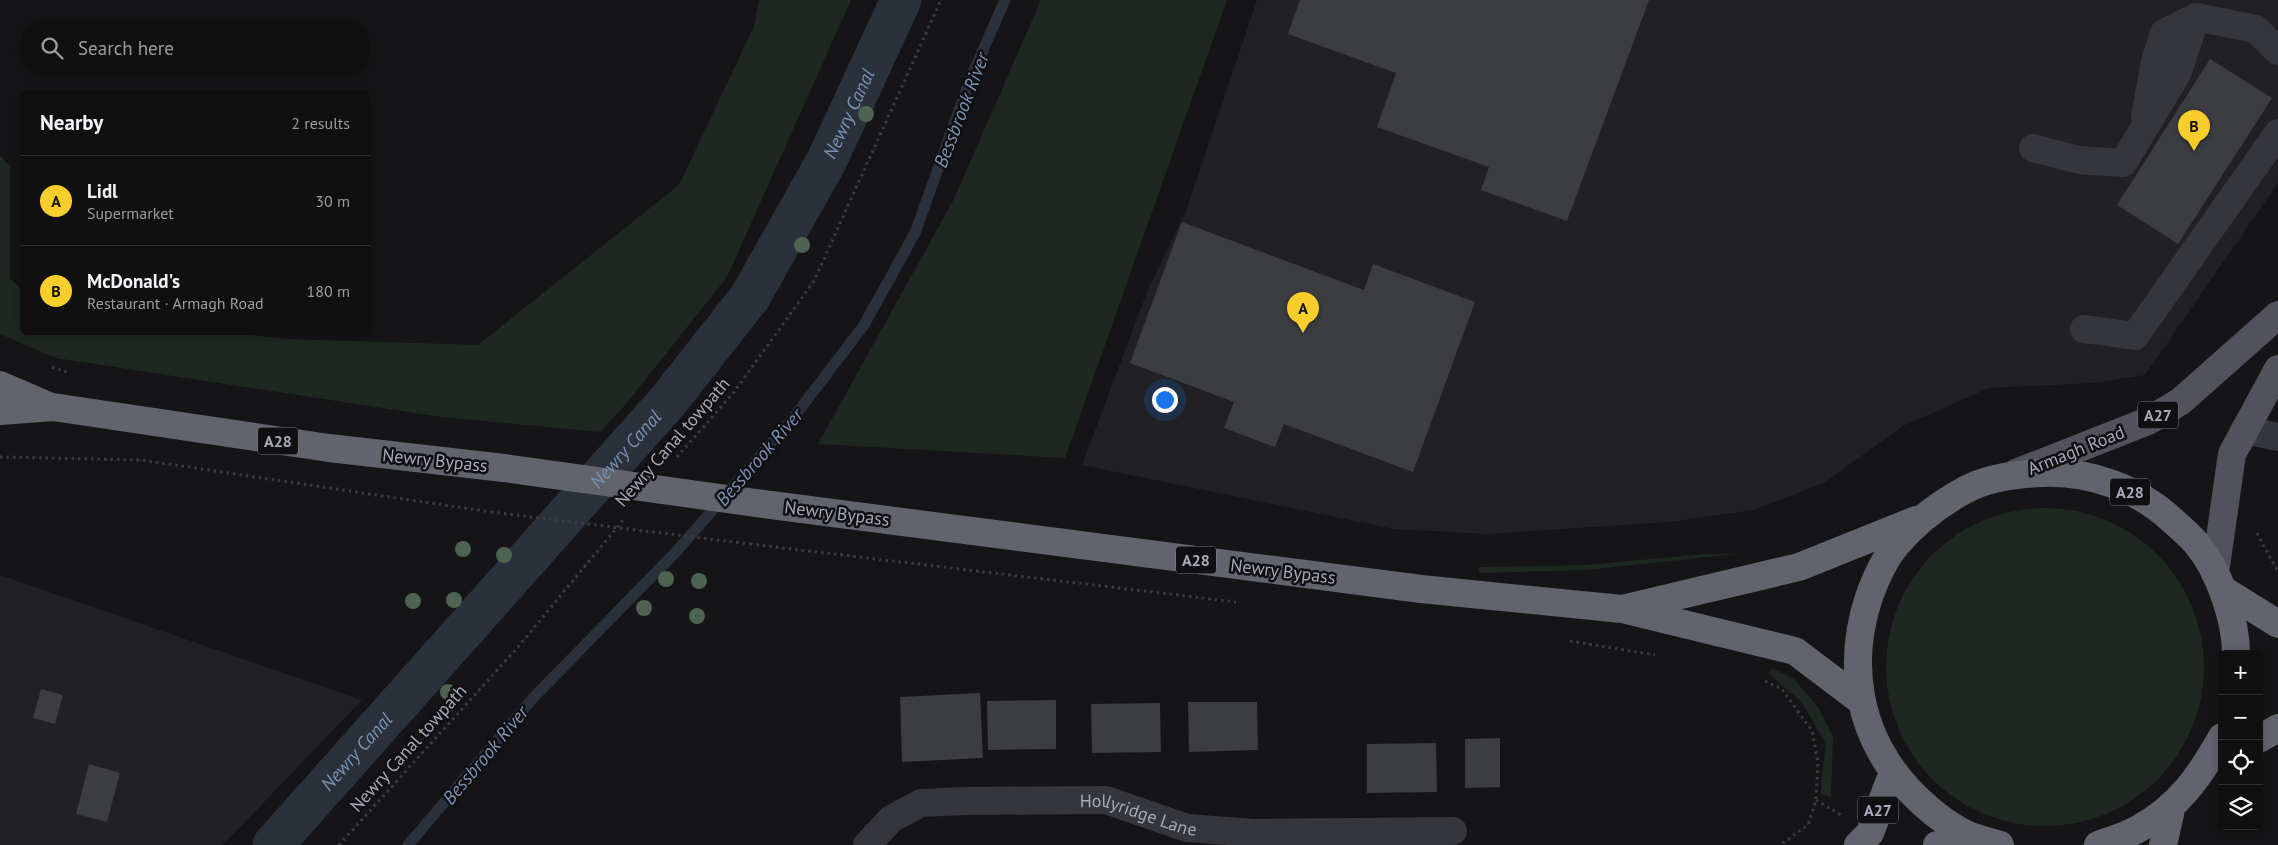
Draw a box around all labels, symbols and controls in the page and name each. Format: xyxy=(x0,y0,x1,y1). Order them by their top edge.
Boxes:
search box xyxy=(20,20,370,75)
icon: search xyxy=(38,34,66,62)
text: Search here xyxy=(78,36,174,60)
water label: Bessbrook River xyxy=(928,47,995,171)
water label: Newry Canal xyxy=(817,65,880,162)
text: Nearby xyxy=(40,109,103,136)
pin: B xyxy=(2178,110,2210,151)
text: 2 results xyxy=(291,113,350,133)
text: Lidl xyxy=(87,179,118,203)
text: A xyxy=(51,191,61,211)
text: 30 m xyxy=(315,191,350,211)
text: Supermarket xyxy=(87,203,174,223)
text: McDonald's xyxy=(87,269,180,293)
text: B xyxy=(51,281,61,301)
text: 180 m xyxy=(307,281,350,301)
pin: A xyxy=(1287,292,1319,333)
text: Restaurant · Armagh Road xyxy=(87,293,264,313)
street label: Newry Canal towpath xyxy=(610,373,734,511)
your location xyxy=(1152,387,1178,413)
water label: Bessbrook River xyxy=(710,402,809,511)
road number: A27 xyxy=(2138,402,2178,428)
water label: Newry Canal xyxy=(584,405,666,493)
street label: Armagh Road xyxy=(2024,420,2128,480)
road number: A28 xyxy=(258,428,298,454)
street label: Newry Bypass xyxy=(381,443,489,477)
road number: A28 xyxy=(2110,478,2150,506)
street label: Newry Bypass xyxy=(783,495,891,531)
road number: A28 xyxy=(1176,546,1216,574)
street label: Newry Bypass xyxy=(1229,553,1337,589)
map controls xyxy=(2218,650,2263,830)
button: + xyxy=(2218,650,2263,695)
street label: Newry Canal towpath xyxy=(345,680,471,816)
button: − xyxy=(2218,695,2263,740)
water label: Bessbrook River xyxy=(437,699,534,809)
water label: Newry Canal xyxy=(315,708,397,796)
button: locate xyxy=(2218,740,2263,785)
button: layers xyxy=(2218,785,2263,830)
street label: Hollyridge Lane xyxy=(1080,788,1198,840)
road number: A27 xyxy=(1858,796,1898,824)

